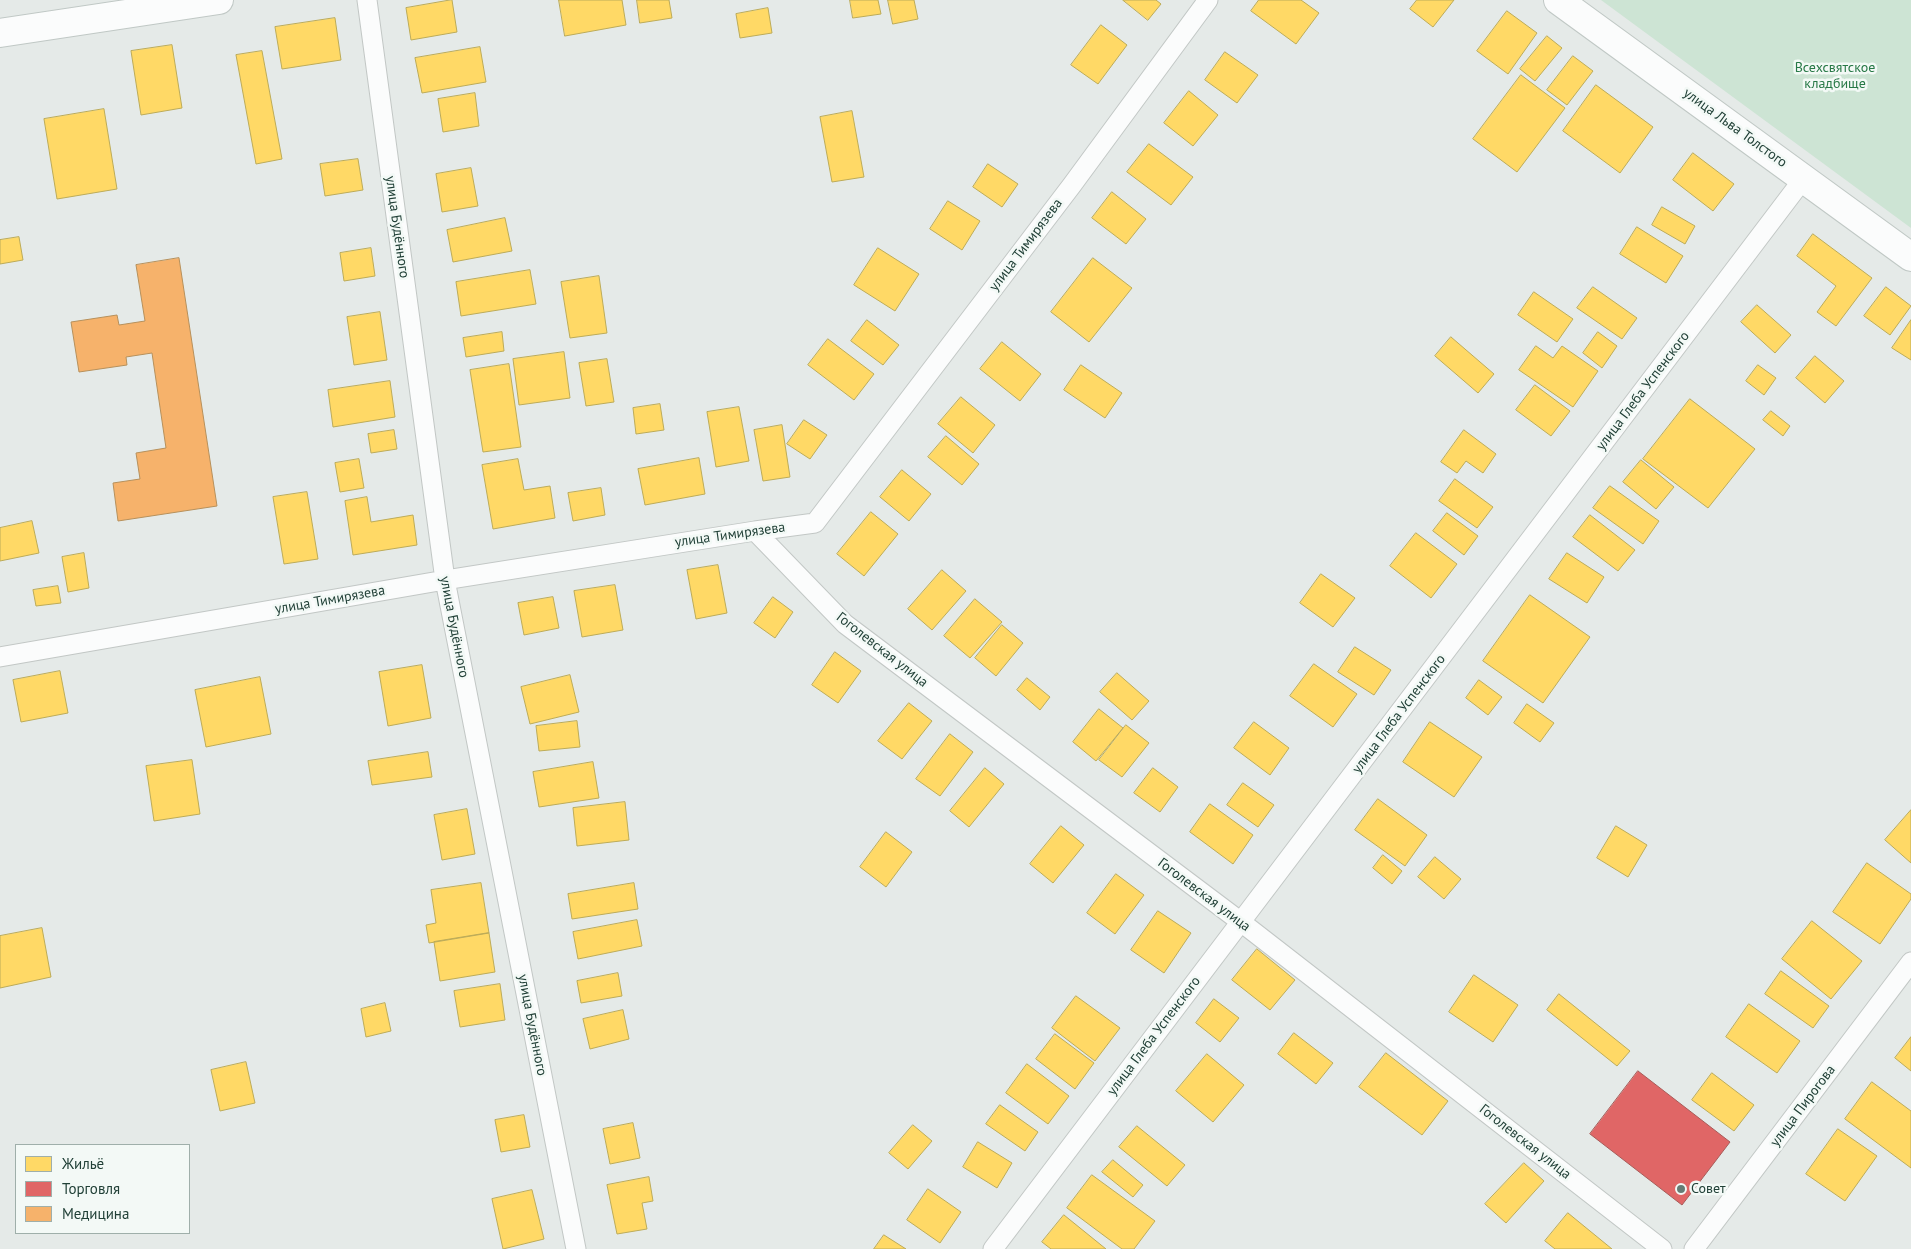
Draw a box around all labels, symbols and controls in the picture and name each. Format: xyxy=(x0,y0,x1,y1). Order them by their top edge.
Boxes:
park label: Всехсвятское кладбище xyxy=(1795,60,1875,92)
street label: улица Льва Толстого xyxy=(1680,85,1790,171)
street label: улица Будённого xyxy=(382,175,412,279)
street label: улица Тимирязева xyxy=(986,195,1066,295)
street label: улица Глеба Успенского xyxy=(1593,328,1693,454)
street label: улица Тимирязева xyxy=(674,519,786,551)
street label: улица Будённого xyxy=(436,575,472,679)
street label: улица Тимирязева xyxy=(274,582,386,618)
street label: Гоголевская улица xyxy=(833,609,931,691)
street label: улица Глеба Успенского xyxy=(1349,651,1449,777)
street label: Гоголевская улица xyxy=(1154,855,1254,935)
street label: улица Будённого xyxy=(514,973,550,1077)
street label: улица Глеба Успенского xyxy=(1104,973,1204,1099)
street label: улица Пирогова xyxy=(1767,1062,1839,1150)
street label: Гоголевская улица xyxy=(1476,1101,1574,1183)
legend xyxy=(15,1144,190,1234)
text: Жильё xyxy=(62,1154,104,1173)
text: Торговля xyxy=(62,1179,120,1198)
place label: Совет xyxy=(1691,1181,1726,1197)
marker: Совет xyxy=(1675,1183,1687,1195)
text: Медицина xyxy=(62,1204,129,1223)

